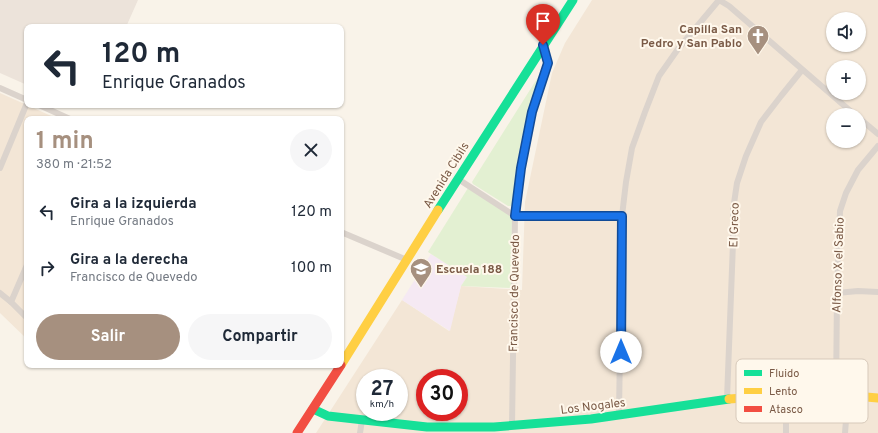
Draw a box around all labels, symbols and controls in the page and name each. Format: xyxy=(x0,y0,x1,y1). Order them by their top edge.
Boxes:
pin xyxy=(526,4,560,45)
icon: arrive xyxy=(532,10,554,32)
map controls xyxy=(826,12,866,148)
button: sound xyxy=(826,12,866,52)
place label: Capilla San Pedro y San Pablo xyxy=(641,22,742,52)
church icon: Capilla San Pedro y San Pablo xyxy=(745,23,771,56)
text: 120 m xyxy=(102,37,180,73)
icon: left xyxy=(36,40,88,92)
button: + xyxy=(826,60,866,100)
text: Enrique Granados xyxy=(102,72,246,95)
button: − xyxy=(826,108,866,148)
text: 1 min xyxy=(36,127,94,157)
button: close xyxy=(290,129,332,171)
street label: Avenida Cibils xyxy=(420,139,474,212)
text: 380 m · 21:52 xyxy=(36,157,112,173)
text: Gira a la izquierda xyxy=(70,195,197,214)
icon: left xyxy=(36,201,58,223)
street label: El Greco xyxy=(726,202,744,248)
text: 120 m xyxy=(291,203,332,222)
text: Enrique Granados xyxy=(70,214,174,230)
street label: Alfonso X el Sabio xyxy=(829,217,849,313)
street label: Francisco de Quevedo xyxy=(506,234,524,352)
text: Gira a la derecha xyxy=(70,251,188,270)
school or university icon: Escuela 188 xyxy=(408,256,434,289)
icon: right xyxy=(36,257,58,279)
text: 100 m xyxy=(291,259,332,278)
place label: Escuela 188 xyxy=(436,262,502,278)
text: Francisco de Quevedo xyxy=(70,270,198,286)
button: Salir xyxy=(36,314,180,360)
button: Compartir xyxy=(188,314,332,360)
position arrow xyxy=(600,331,642,373)
legend xyxy=(736,359,868,423)
text: Fluido xyxy=(769,367,799,381)
speed limit sign: 30 xyxy=(416,369,468,421)
text: 27 xyxy=(371,377,393,403)
text: Lento xyxy=(769,385,797,399)
street label: Los Nogales xyxy=(560,395,627,419)
text: km/h xyxy=(370,398,394,411)
text: Atasco xyxy=(769,403,803,417)

